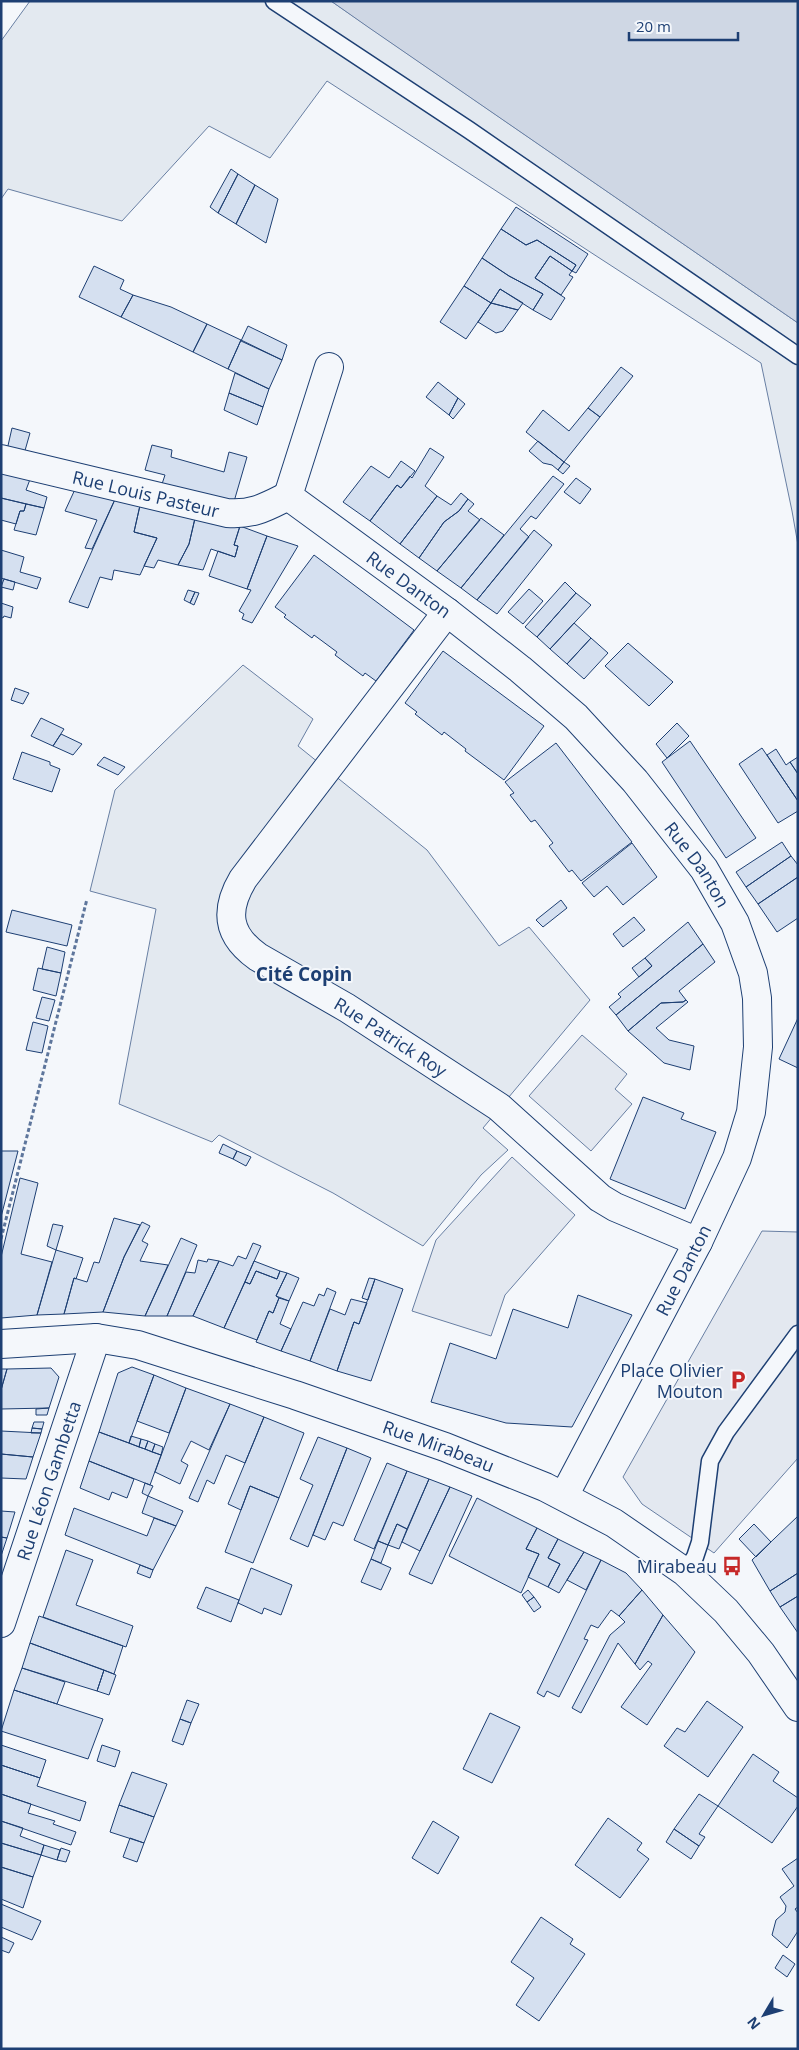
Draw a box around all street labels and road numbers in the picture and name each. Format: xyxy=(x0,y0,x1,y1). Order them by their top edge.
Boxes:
street label: Rue Louis Pasteur xyxy=(70,464,222,523)
street label: Rue Danton xyxy=(362,545,456,623)
street label: Rue Danton xyxy=(659,817,735,912)
street label: Rue Patrick Roy xyxy=(330,991,453,1083)
street label: Rue Danton xyxy=(650,1220,716,1320)
street label: Rue Léon Gambetta xyxy=(11,1398,86,1564)
street label: Rue Mirabeau xyxy=(380,1414,498,1478)

